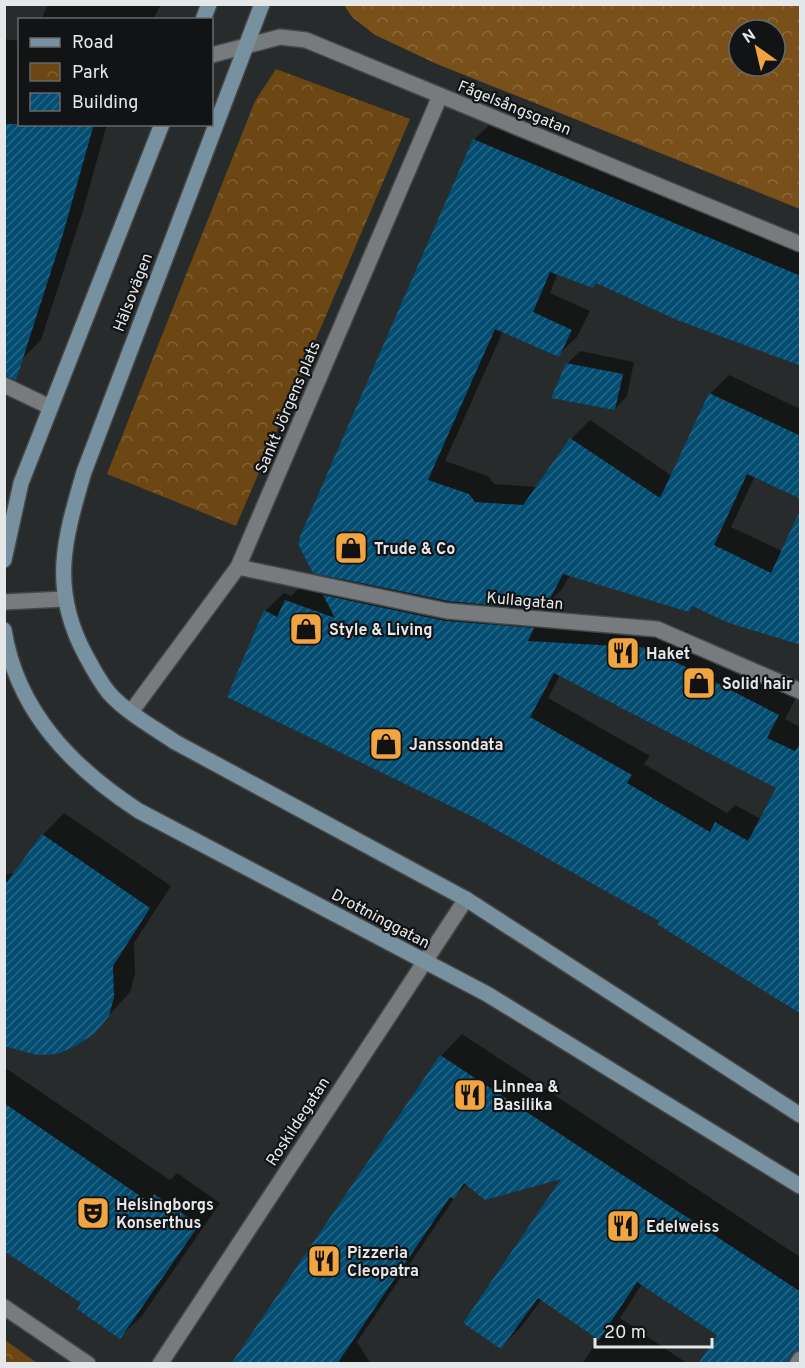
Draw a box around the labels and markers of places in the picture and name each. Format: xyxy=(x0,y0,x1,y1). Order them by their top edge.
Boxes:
shop icon: Trude & Co xyxy=(333,530,369,566)
place label: Trude & Co xyxy=(374,540,455,560)
shop icon: Style & Living xyxy=(288,611,324,647)
place label: Style & Living xyxy=(329,621,433,641)
restaurant icon: Haket xyxy=(605,635,641,671)
place label: Haket xyxy=(646,645,690,665)
shop icon: Solid hair xyxy=(681,665,717,701)
place label: Solid hair xyxy=(722,675,793,695)
shop icon: Janssondata xyxy=(368,726,404,762)
place label: Janssondata xyxy=(409,736,503,756)
restaurant icon: Linnea & Basilika xyxy=(452,1077,488,1113)
place label: Linnea & Basilika xyxy=(493,1078,559,1116)
theatre icon: Helsingborgs Konserthus xyxy=(75,1195,111,1231)
place label: Helsingborgs Konserthus xyxy=(116,1196,214,1234)
restaurant icon: Edelweiss xyxy=(605,1208,641,1244)
place label: Edelweiss xyxy=(646,1218,719,1238)
restaurant icon: Pizzeria Cleopatra xyxy=(306,1243,342,1279)
place label: Pizzeria Cleopatra xyxy=(347,1244,419,1282)

